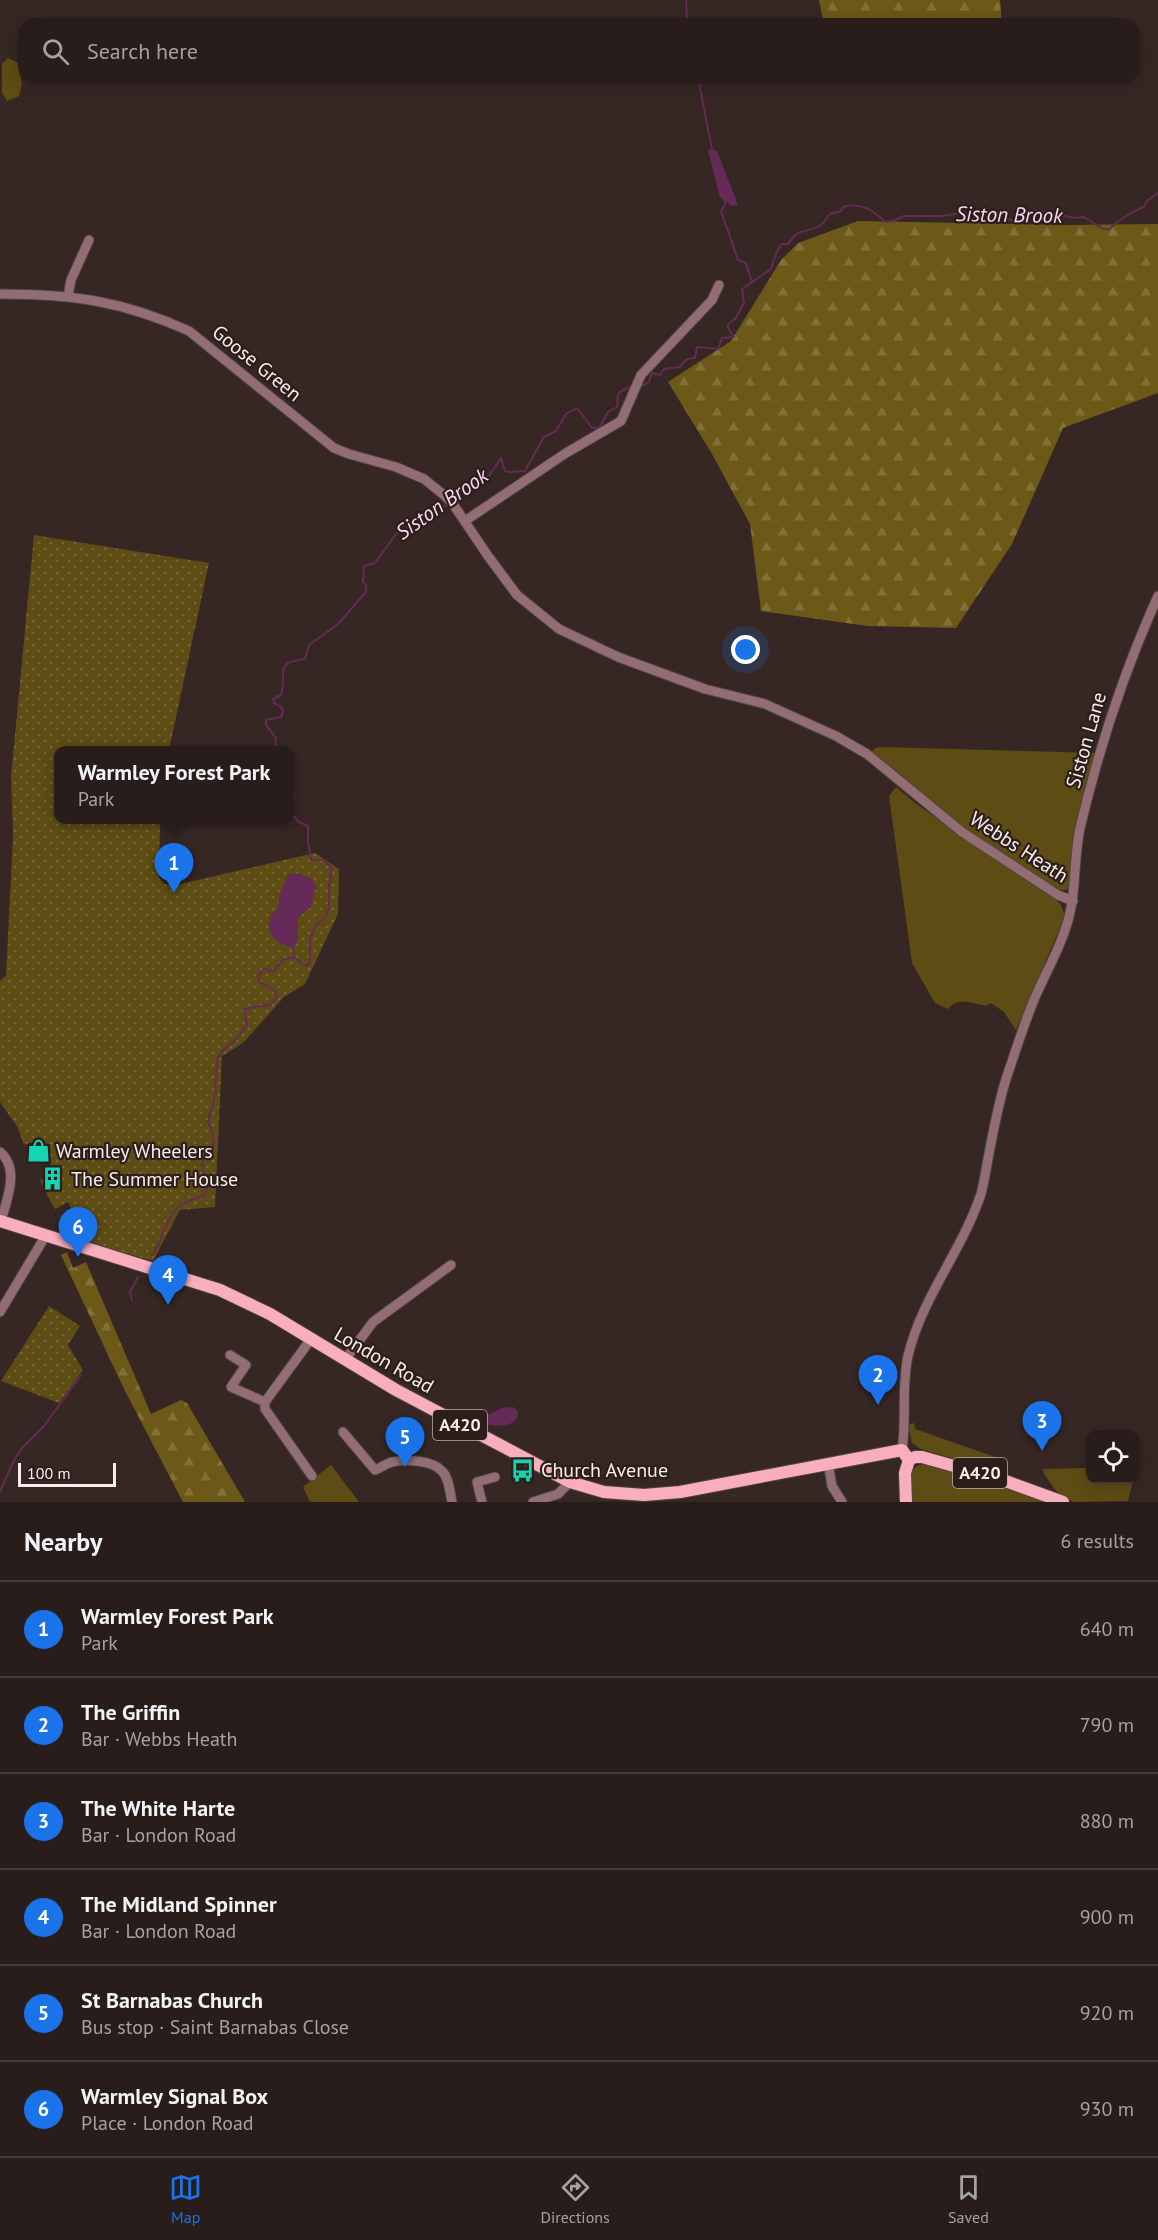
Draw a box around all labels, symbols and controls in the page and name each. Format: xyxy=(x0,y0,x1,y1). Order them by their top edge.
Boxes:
search box xyxy=(18,18,1140,84)
icon: search xyxy=(39,35,72,68)
text: Search here xyxy=(87,37,198,65)
water label: Siston Brook xyxy=(955,200,1064,229)
street label: Goose Green xyxy=(207,319,307,407)
water label: Siston Brook xyxy=(390,461,495,545)
your location xyxy=(731,635,760,664)
street label: Siston Lane xyxy=(1060,689,1112,791)
popup xyxy=(54,746,294,824)
text: Warmley Forest Park xyxy=(78,758,270,786)
text: Park xyxy=(78,786,114,812)
street label: Webbs Heath xyxy=(965,805,1073,889)
pin: 1 xyxy=(154,844,194,893)
shop icon: Warmley Wheelers xyxy=(25,1138,51,1164)
place label: Warmley Wheelers xyxy=(56,1138,213,1164)
building icon: The Summer House xyxy=(40,1166,66,1192)
place label: The Summer House xyxy=(71,1166,238,1192)
pin: 6 xyxy=(58,1208,98,1257)
pin: 4 xyxy=(148,1256,188,1305)
street label: London Road xyxy=(329,1321,439,1399)
pin: 2 xyxy=(858,1356,898,1405)
pin: 3 xyxy=(1022,1402,1062,1451)
road number: A420 xyxy=(433,1410,487,1440)
pin: 5 xyxy=(386,1418,424,1467)
map controls xyxy=(1086,1430,1140,1484)
button: locate xyxy=(1086,1430,1140,1484)
bus stop icon: Church Avenue xyxy=(510,1457,536,1483)
place label: Church Avenue xyxy=(541,1457,668,1483)
road number: A420 xyxy=(953,1458,1007,1488)
scale bar xyxy=(18,1460,116,1488)
text: 100 m xyxy=(27,1463,70,1483)
text: Nearby xyxy=(24,1525,102,1558)
text: 6 results xyxy=(1061,1528,1134,1554)
text: Warmley Forest Park xyxy=(81,1602,274,1630)
text: 1 xyxy=(38,1616,49,1642)
text: 640 m xyxy=(1080,1616,1134,1642)
text: Park xyxy=(81,1630,118,1656)
text: The Griffin xyxy=(81,1698,180,1726)
text: 2 xyxy=(38,1712,49,1738)
text: 790 m xyxy=(1080,1712,1134,1738)
text: Bar · Webbs Heath xyxy=(81,1726,238,1752)
text: The White Harte xyxy=(81,1794,235,1822)
text: 3 xyxy=(38,1808,49,1834)
text: 880 m xyxy=(1080,1808,1134,1834)
text: Bar · London Road xyxy=(81,1822,236,1848)
text: The Midland Spinner xyxy=(81,1890,277,1918)
text: 4 xyxy=(38,1904,49,1930)
text: 900 m xyxy=(1080,1904,1134,1930)
text: Bar · London Road xyxy=(81,1918,236,1944)
text: St Barnabas Church xyxy=(81,1986,263,2014)
text: 5 xyxy=(38,2000,49,2026)
text: 920 m xyxy=(1080,2000,1134,2026)
text: Bus stop · Saint Barnabas Close xyxy=(81,2014,349,2040)
text: Warmley Signal Box xyxy=(81,2082,268,2110)
text: 6 xyxy=(38,2096,49,2122)
text: 930 m xyxy=(1080,2096,1134,2122)
text: Place · London Road xyxy=(81,2110,254,2136)
tab: Map xyxy=(169,2171,202,2227)
tab: Directions xyxy=(541,2171,610,2227)
tab: Saved xyxy=(948,2171,989,2227)

